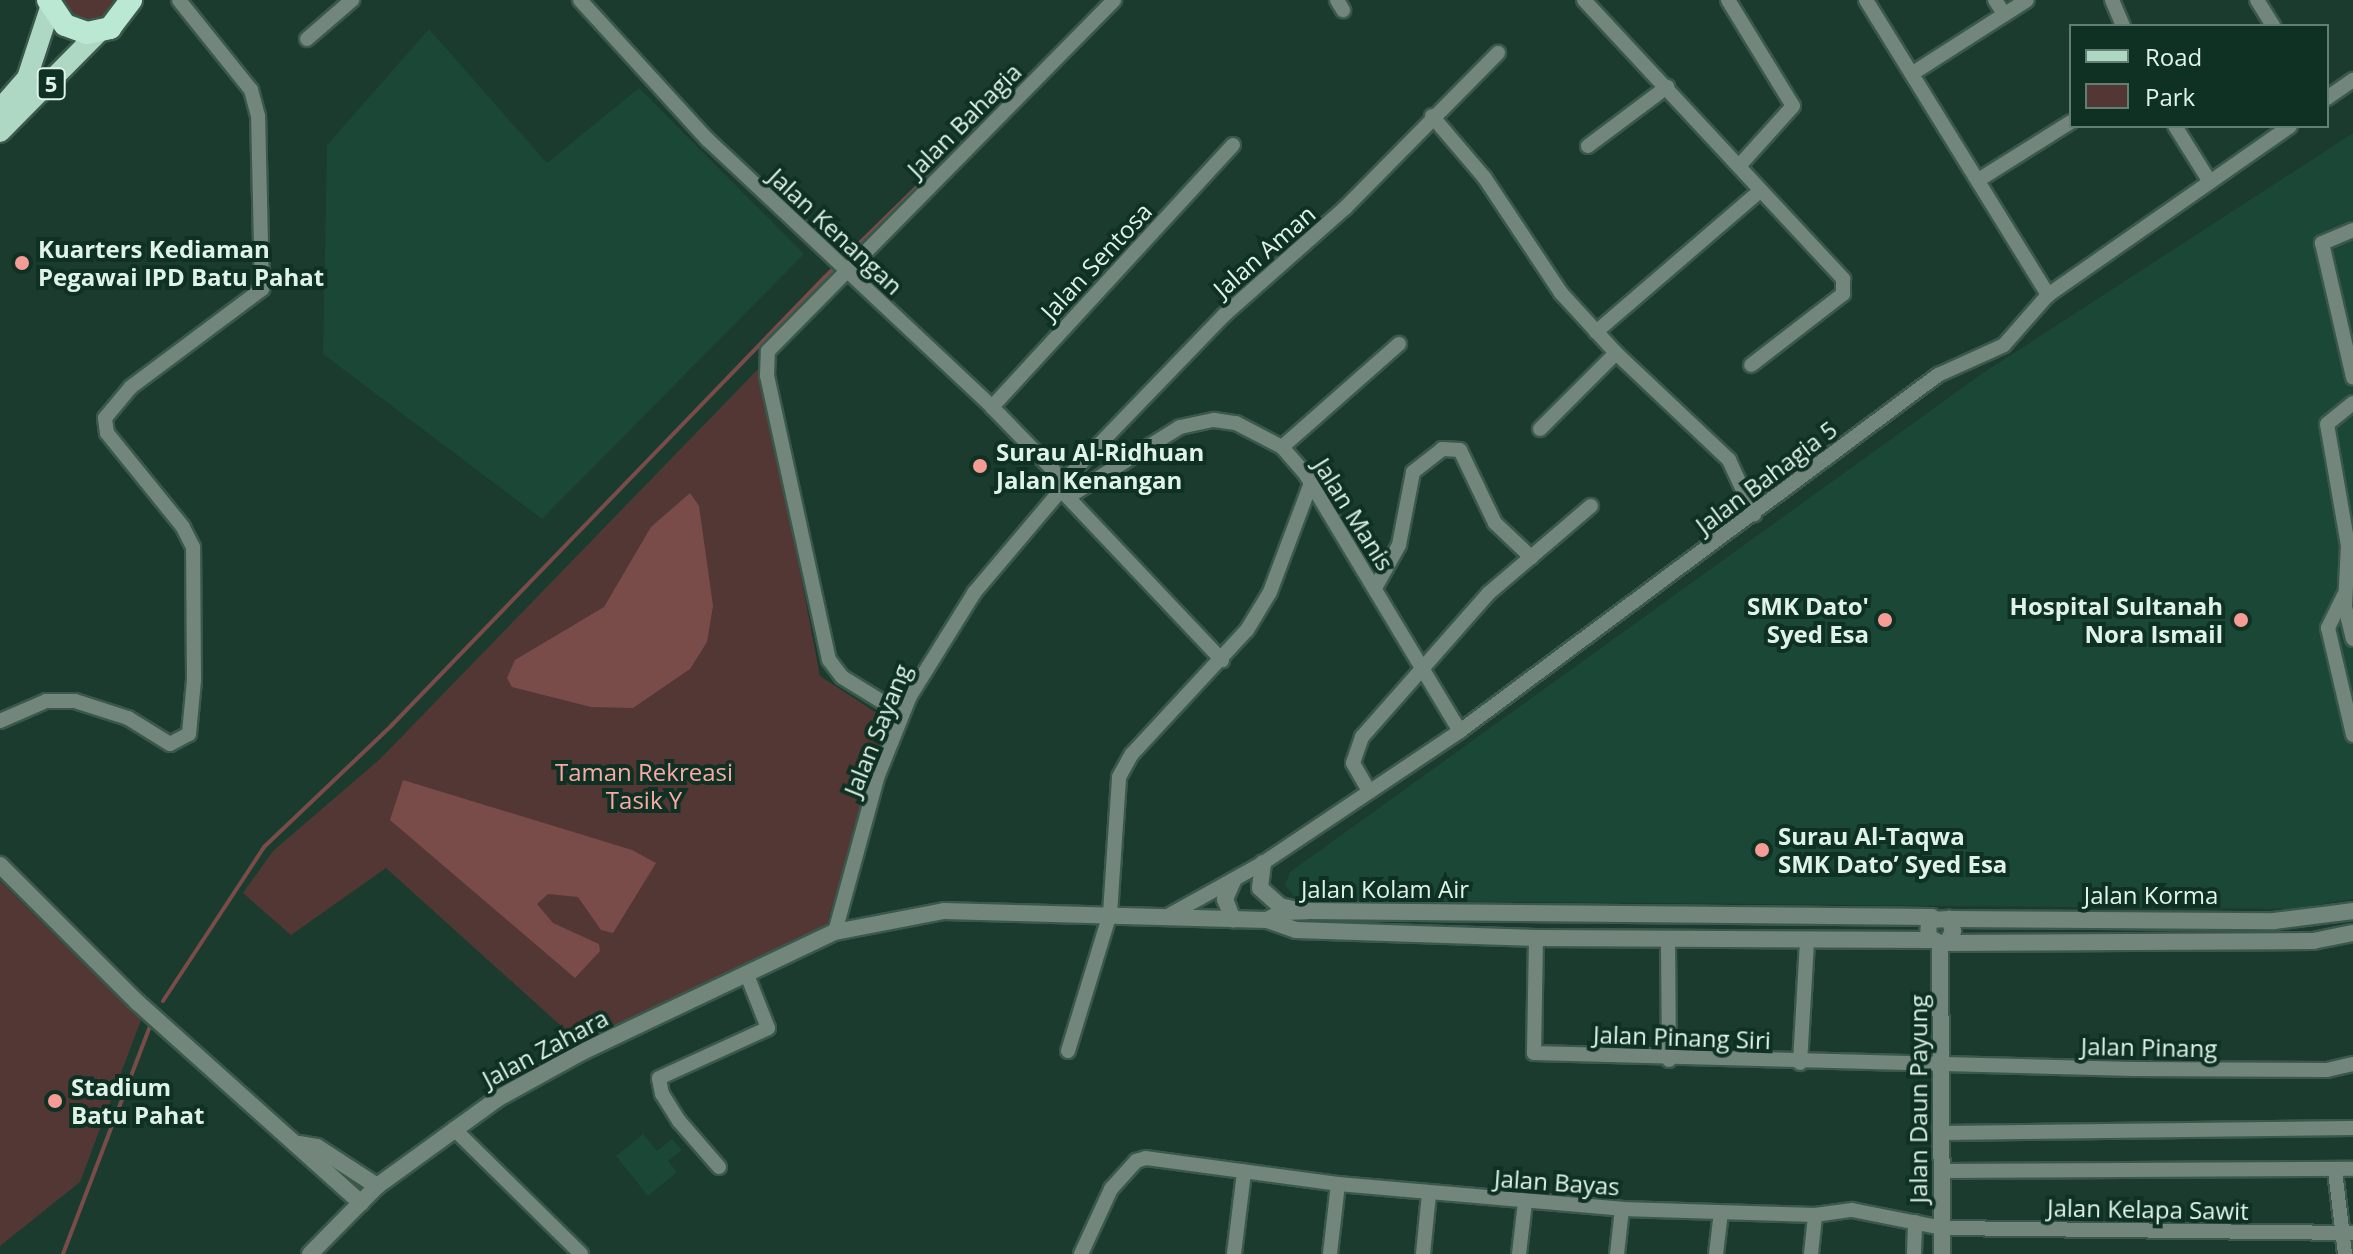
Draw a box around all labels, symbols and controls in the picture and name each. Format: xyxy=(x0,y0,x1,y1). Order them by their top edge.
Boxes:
legend xyxy=(2069,24,2329,128)
text: Road xyxy=(2145,40,2202,73)
street label: Jalan Bahagia xyxy=(901,57,1027,183)
road number: 5 xyxy=(35,66,67,102)
text: Park xyxy=(2145,80,2195,113)
street label: Jalan Kenangan xyxy=(763,162,909,300)
street label: Jalan Sentosa xyxy=(1035,197,1157,325)
street label: Jalan Aman xyxy=(1207,199,1321,303)
place label: Kuarters Kediaman Pegawai IPD Batu Pahat xyxy=(38,235,324,291)
marker: Kuarters Kediaman Pegawai IPD Batu Pahat xyxy=(13,254,31,272)
street label: Jalan Bahagia 5 xyxy=(1690,415,1842,539)
place label: Surau Al-Ridhuan Jalan Kenangan xyxy=(996,438,1204,494)
street label: Jalan Manis xyxy=(1308,452,1400,576)
marker: Surau Al-Ridhuan Jalan Kenangan xyxy=(971,457,989,475)
place label: SMK Dato' Syed Esa xyxy=(1747,592,1869,648)
place label: Hospital Sultanah Nora Ismail xyxy=(2010,592,2223,648)
marker: Hospital Sultanah Nora Ismail xyxy=(2230,609,2252,631)
marker: SMK Dato' Syed Esa xyxy=(1876,611,1894,629)
street label: Jalan Sayang xyxy=(837,660,917,800)
park label: Taman Rekreasi Tasik Y xyxy=(555,758,733,814)
place label: Surau Al-Taqwa SMK Dato’ Syed Esa xyxy=(1778,822,2007,878)
marker: Surau Al-Taqwa SMK Dato’ Syed Esa xyxy=(1753,841,1771,859)
street label: Jalan Kolam Air xyxy=(1301,875,1469,903)
street label: Jalan Korma xyxy=(2084,881,2218,909)
street label: Jalan Daun Payung xyxy=(1904,995,1932,1203)
street label: Jalan Zahara xyxy=(477,1003,613,1093)
street label: Jalan Pinang Siri xyxy=(1593,1020,1771,1054)
street label: Jalan Pinang xyxy=(2081,1031,2217,1063)
place label: Stadium Batu Pahat xyxy=(71,1073,204,1129)
marker: Stadium Batu Pahat xyxy=(46,1092,64,1110)
street label: Jalan Bayas xyxy=(1493,1163,1621,1201)
street label: Jalan Kelapa Sawit xyxy=(2047,1193,2249,1225)

